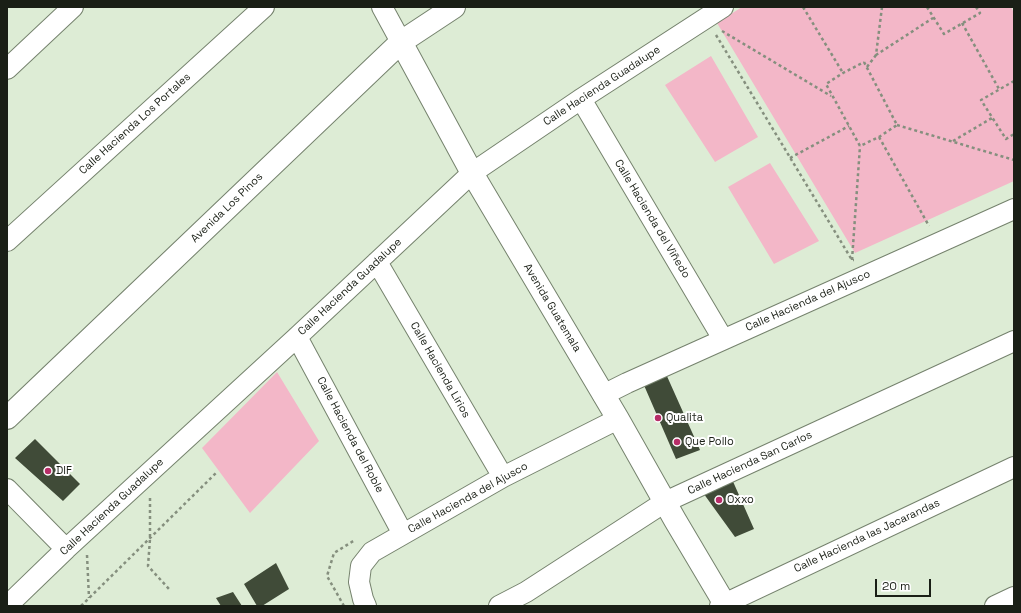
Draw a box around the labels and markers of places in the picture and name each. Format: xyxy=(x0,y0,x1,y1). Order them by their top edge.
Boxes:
place label: Qualita xyxy=(666,411,703,425)
marker: Qualita xyxy=(653,413,663,423)
place label: Que Pollo xyxy=(685,435,734,449)
marker: Que Pollo xyxy=(672,437,682,447)
place label: DIF xyxy=(56,464,72,478)
marker: DIF xyxy=(43,466,53,476)
place label: Oxxo xyxy=(727,493,754,507)
marker: Oxxo xyxy=(714,495,724,505)

